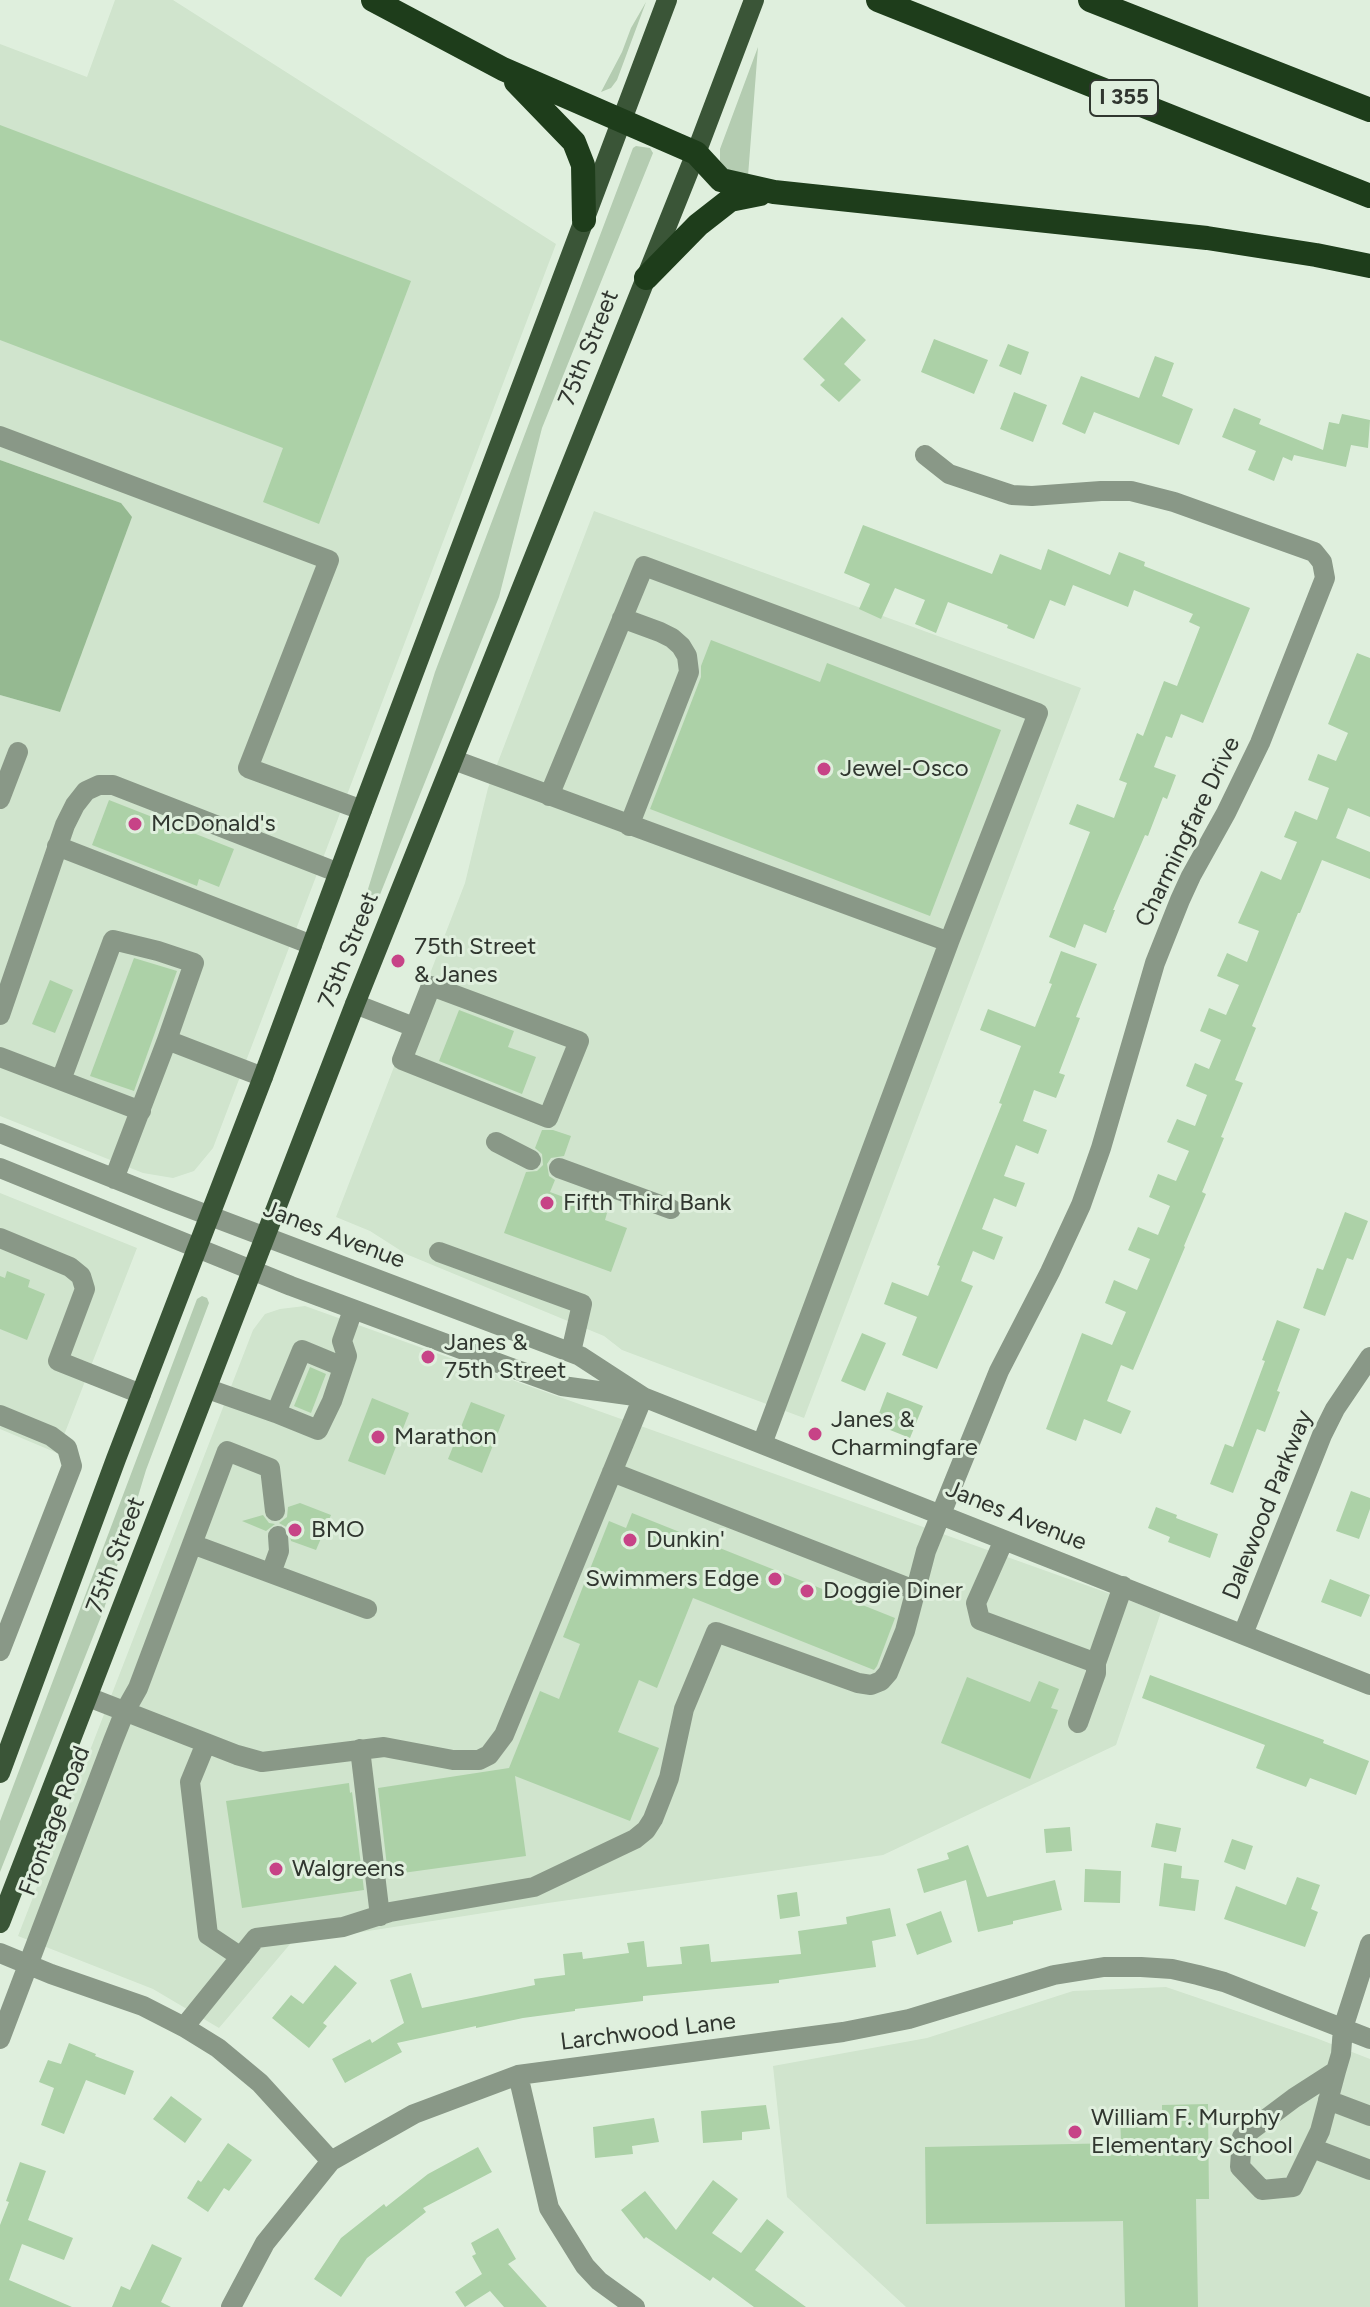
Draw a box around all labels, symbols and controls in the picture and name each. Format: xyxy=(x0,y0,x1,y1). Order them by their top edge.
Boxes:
road number: I 355 xyxy=(1090,80,1158,116)
street label: 75th Street xyxy=(553,286,625,410)
street label: Charmingfare Drive xyxy=(1129,732,1247,932)
place label: Jewel-Osco xyxy=(840,755,969,783)
marker: Jewel-Osco xyxy=(815,760,833,778)
place label: McDonald's xyxy=(151,810,276,838)
marker: McDonald's xyxy=(126,815,144,833)
street label: 75th Street xyxy=(313,888,385,1012)
place label: 75th Street & Janes xyxy=(414,933,536,989)
marker: 75th Street & Janes xyxy=(389,952,407,970)
place label: Fifth Third Bank xyxy=(563,1189,731,1217)
marker: Fifth Third Bank xyxy=(538,1194,556,1212)
street label: Janes Avenue xyxy=(259,1195,409,1275)
place label: Janes & 75th Street xyxy=(444,1329,566,1385)
marker: Janes & 75th Street xyxy=(419,1348,437,1366)
place label: Janes & Charmingfare xyxy=(831,1406,978,1462)
street label: Dalewood Parkway xyxy=(1217,1406,1319,1604)
place label: Marathon xyxy=(394,1423,497,1451)
marker: Janes & Charmingfare xyxy=(806,1425,824,1443)
marker: Marathon xyxy=(369,1428,387,1446)
street label: Janes Avenue xyxy=(941,1475,1091,1557)
street label: 75th Street xyxy=(81,1493,151,1617)
place label: BMO xyxy=(311,1516,365,1544)
marker: BMO xyxy=(286,1521,304,1539)
place label: Dunkin' xyxy=(646,1526,725,1554)
marker: Dunkin' xyxy=(621,1531,639,1549)
place label: Swimmers Edge xyxy=(585,1565,759,1593)
marker: Swimmers Edge xyxy=(766,1570,784,1588)
place label: Doggie Diner xyxy=(823,1577,963,1605)
marker: Doggie Diner xyxy=(798,1582,816,1600)
street label: Frontage Road xyxy=(13,1742,97,1900)
place label: Walgreens xyxy=(292,1855,405,1883)
marker: Walgreens xyxy=(267,1860,285,1878)
street label: Larchwood Lane xyxy=(559,2007,737,2057)
place label: William F. Murphy Elementary School xyxy=(1091,2104,1293,2160)
marker: William F. Murphy Elementary School xyxy=(1066,2123,1084,2141)

